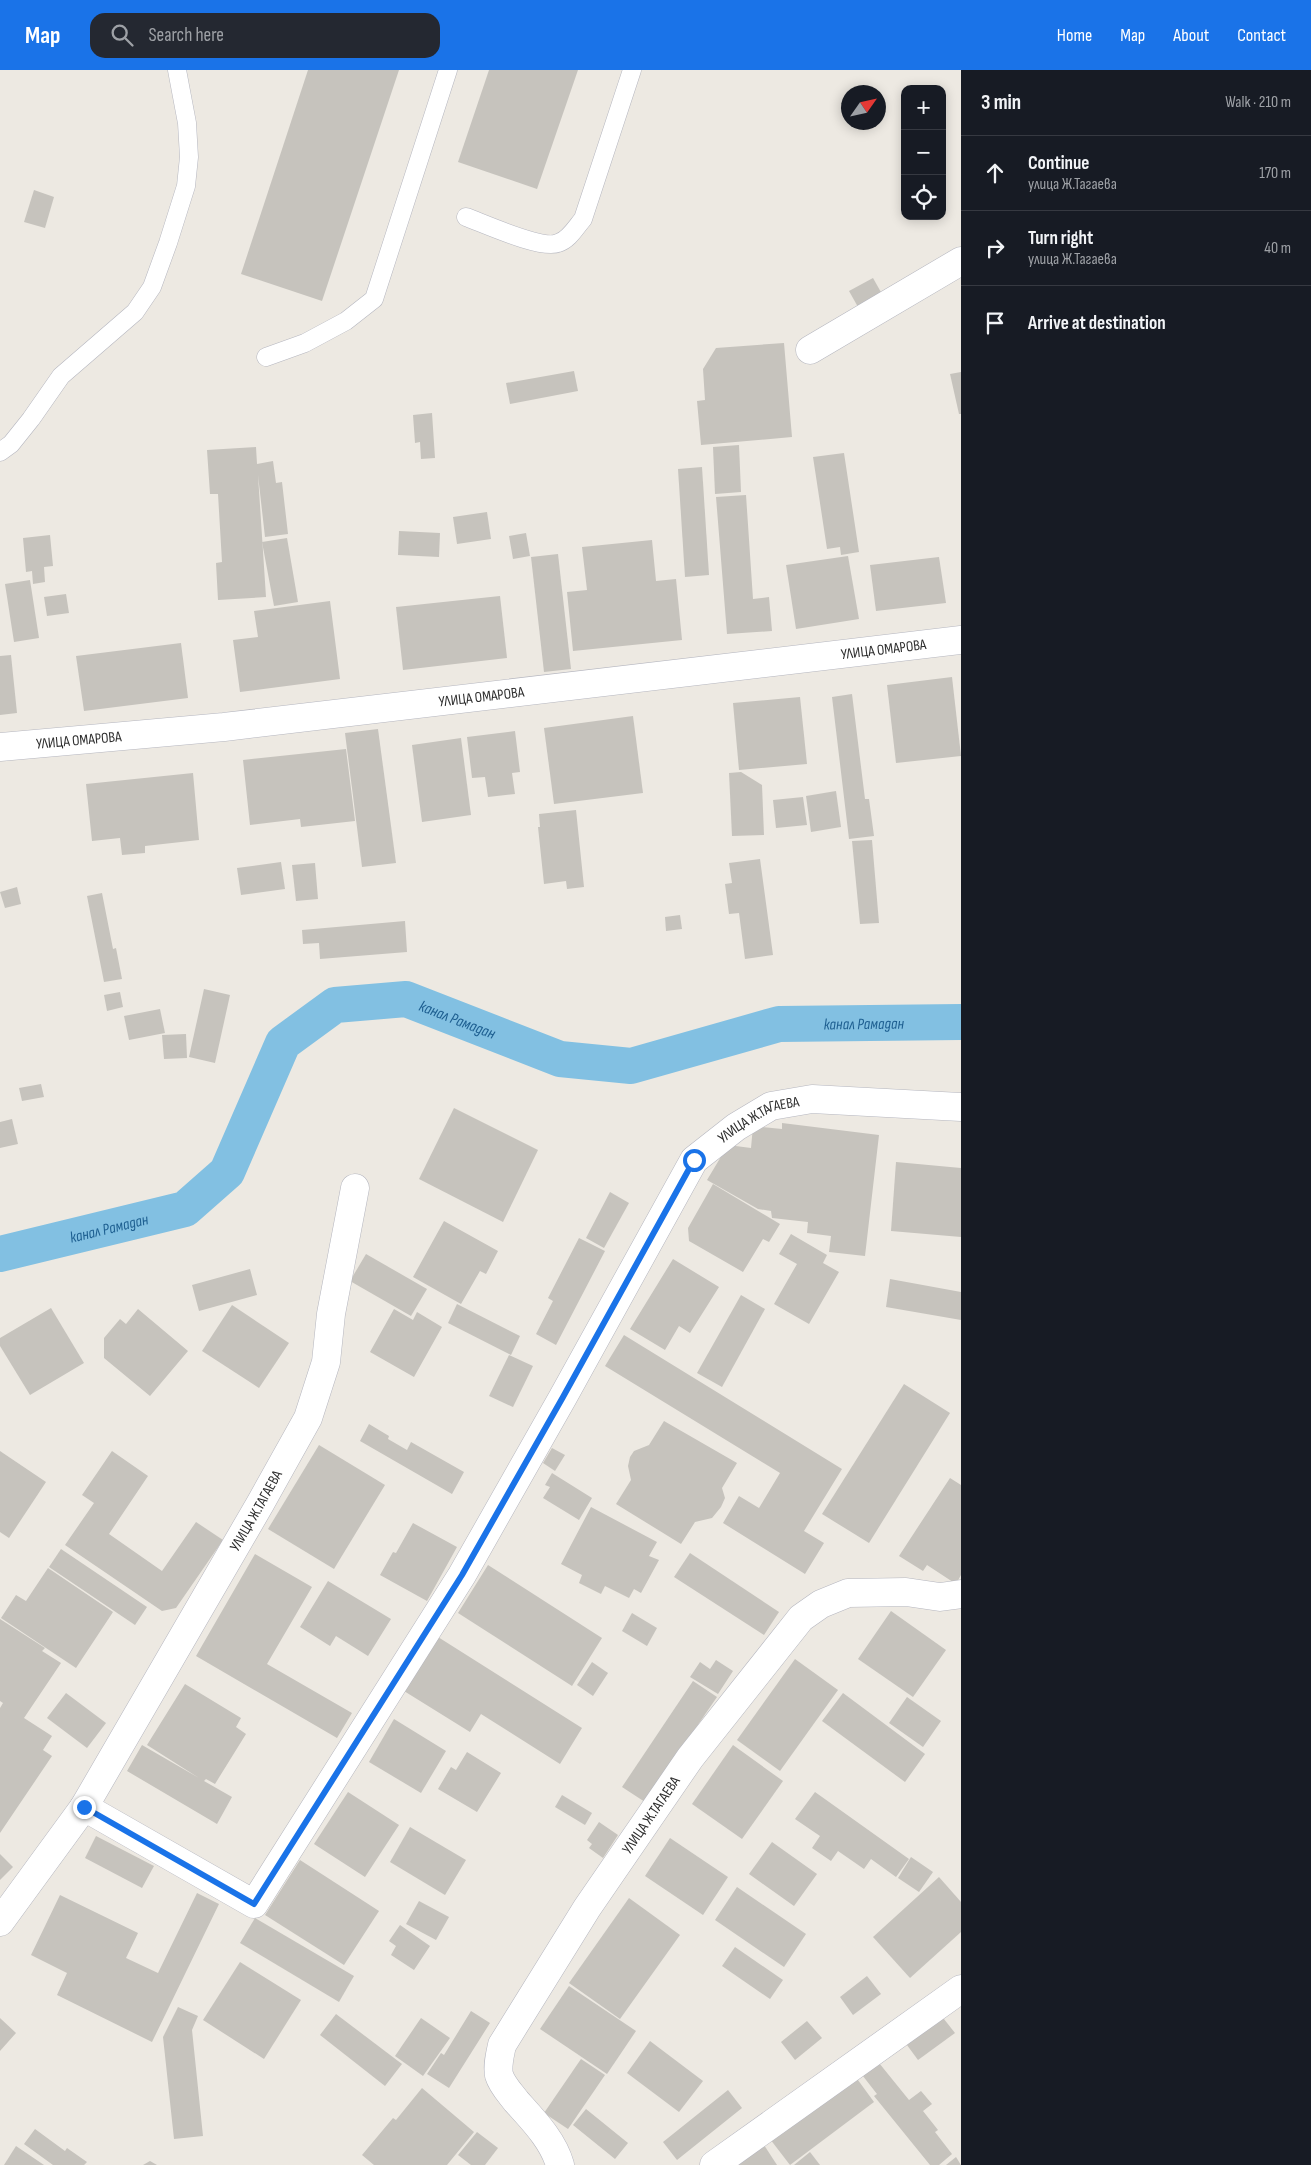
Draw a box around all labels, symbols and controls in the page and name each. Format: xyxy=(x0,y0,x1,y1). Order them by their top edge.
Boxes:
search box xyxy=(90,13,440,58)
text: Map xyxy=(25,21,60,50)
icon: search xyxy=(108,21,136,49)
text: Search here xyxy=(148,24,224,47)
text: Home xyxy=(1057,25,1092,46)
text: Map xyxy=(1120,25,1145,46)
text: About xyxy=(1173,25,1209,46)
text: Contact xyxy=(1237,25,1286,46)
north arrow xyxy=(841,85,886,130)
map controls xyxy=(901,85,946,220)
button: + xyxy=(901,85,946,130)
text: 3 min xyxy=(981,90,1021,115)
text: Walk · 210 m xyxy=(1225,93,1291,112)
button: − xyxy=(901,130,946,175)
text: Continue xyxy=(1028,152,1089,175)
icon: ahead xyxy=(981,159,1009,187)
text: 170 m xyxy=(1259,164,1291,183)
button: locate xyxy=(901,175,946,220)
text: улица Ж.Тагаева xyxy=(1028,175,1117,194)
text: Turn right xyxy=(1028,227,1093,250)
icon: right xyxy=(981,234,1009,262)
text: 40 m xyxy=(1264,239,1291,258)
text: улица Ж.Тагаева xyxy=(1028,250,1117,269)
icon: arrive xyxy=(981,309,1009,337)
text: Arrive at destination xyxy=(1028,312,1166,335)
street label: УЛИЦА ОМАРОВА xyxy=(840,635,928,664)
street label: УЛИЦА ОМАРОВА xyxy=(438,683,526,712)
street label: УЛИЦА ОМАРОВА xyxy=(35,727,123,754)
water label: канал Рамадан xyxy=(416,997,498,1044)
water label: канал Рамадан xyxy=(824,1015,905,1035)
street label: УЛИЦА Ж.ТАГАЕВА xyxy=(714,1092,801,1148)
route start xyxy=(683,1149,706,1172)
water label: канал Рамадан xyxy=(68,1210,151,1248)
street label: УЛИЦА Ж.ТАГАЕВА xyxy=(226,1467,287,1555)
street label: УЛИЦА Ж.ТАГАЕВА xyxy=(618,1772,685,1858)
route end xyxy=(73,1796,96,1819)

